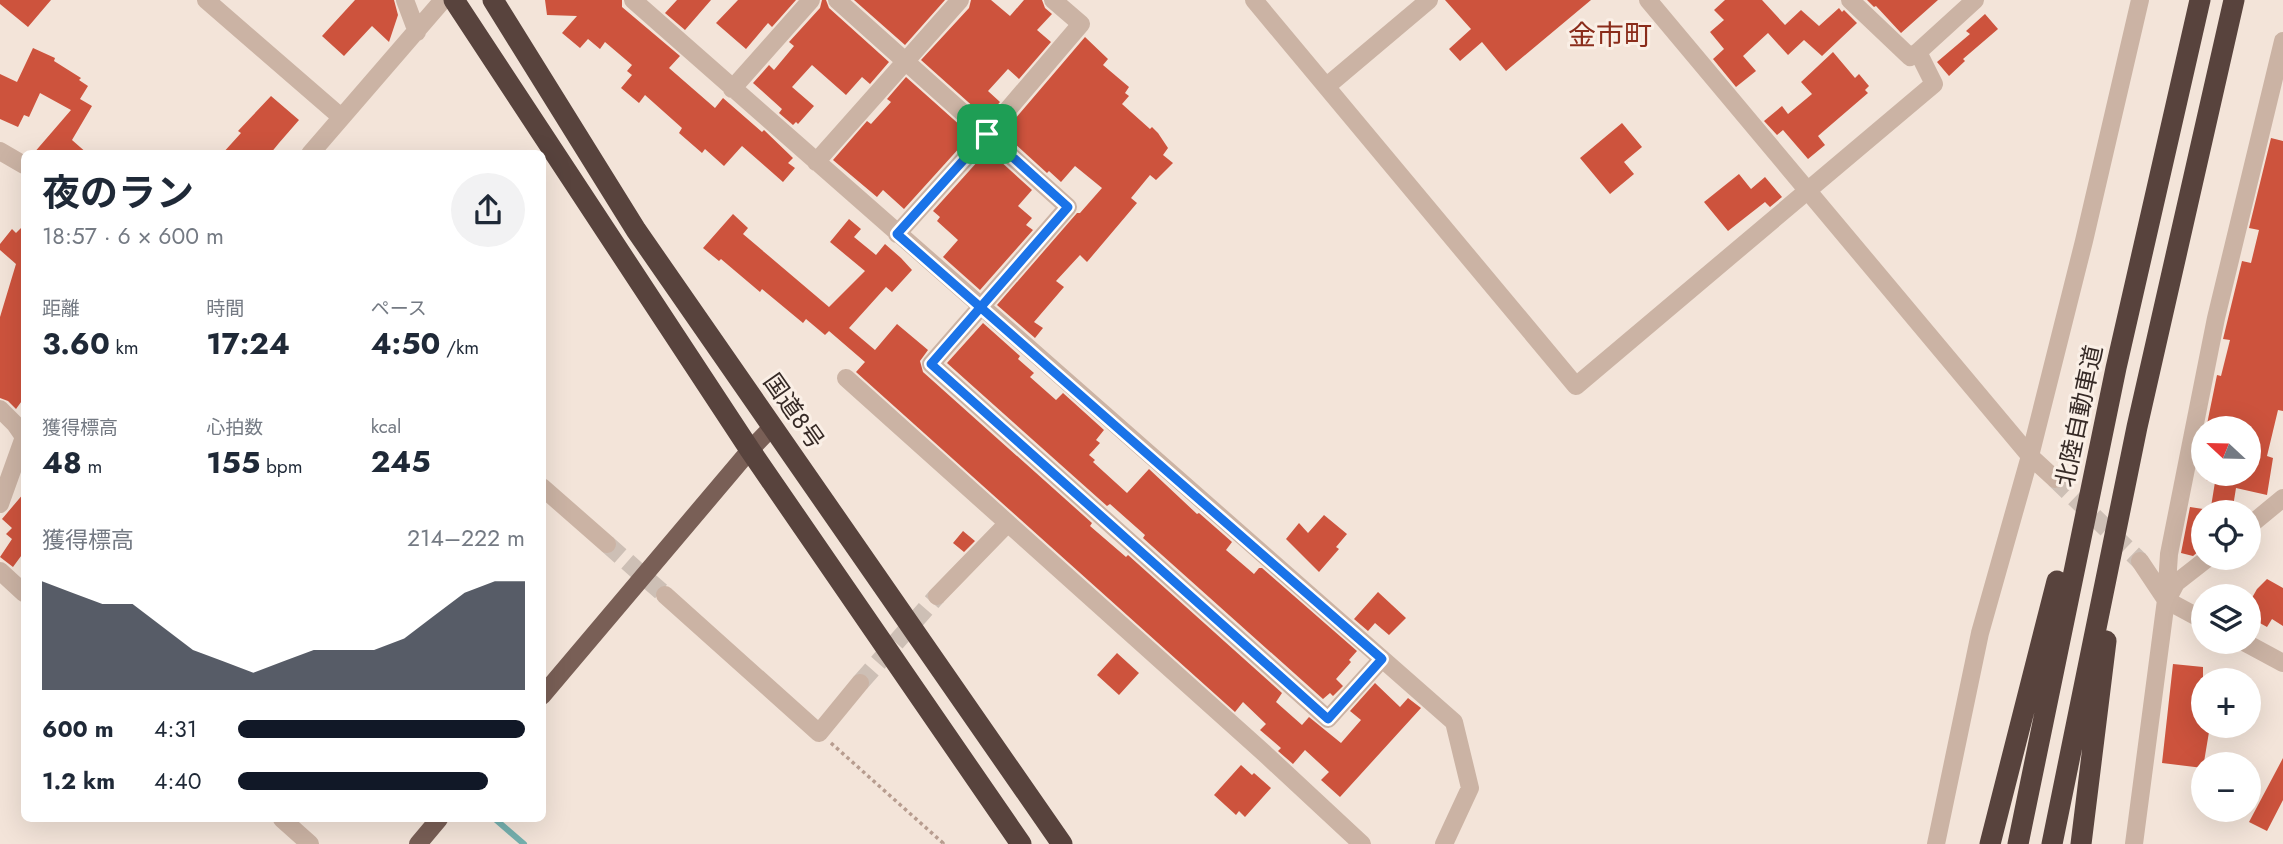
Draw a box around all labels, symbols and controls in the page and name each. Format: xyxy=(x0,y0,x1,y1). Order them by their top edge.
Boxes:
district label: 金市町 xyxy=(1568,15,1652,56)
pin xyxy=(957,104,1017,164)
icon: arrive xyxy=(968,115,1006,153)
text: 夜のラン xyxy=(42,165,194,220)
button: share xyxy=(451,173,525,247)
text: 18:57 · 6 × 600 m xyxy=(42,219,224,253)
text: 距離 xyxy=(42,295,80,322)
text: 時間 xyxy=(206,295,244,322)
text: ペース xyxy=(371,295,427,322)
text: 3.60 xyxy=(42,322,110,365)
text: 17:24 xyxy=(206,322,290,365)
text: 4:50 xyxy=(371,322,440,365)
text: km xyxy=(110,334,139,361)
text: /km xyxy=(440,334,479,361)
street label: 北陸自動車道 xyxy=(2047,342,2111,490)
street label: 国道8号 xyxy=(755,366,833,456)
text: kcal xyxy=(371,413,401,440)
text: 獲得標高 xyxy=(42,414,118,441)
text: 心拍数 xyxy=(206,414,263,441)
north arrow xyxy=(2191,416,2261,486)
map controls xyxy=(2191,416,2261,822)
text: 245 xyxy=(371,440,431,483)
text: 48 xyxy=(42,441,82,484)
text: 155 xyxy=(206,441,260,484)
text: m xyxy=(82,453,102,480)
text: bpm xyxy=(260,453,303,480)
button: locate xyxy=(2191,500,2261,570)
text: 214–222 m xyxy=(407,521,525,555)
text: 獲得標高 xyxy=(42,523,134,557)
button: layers xyxy=(2191,584,2261,654)
button: + xyxy=(2191,668,2261,738)
text: 600 m xyxy=(42,712,114,746)
text: 4:31 xyxy=(154,712,197,746)
button: − xyxy=(2191,752,2261,822)
text: 1.2 km xyxy=(42,764,115,798)
text: 4:40 xyxy=(154,764,202,798)

